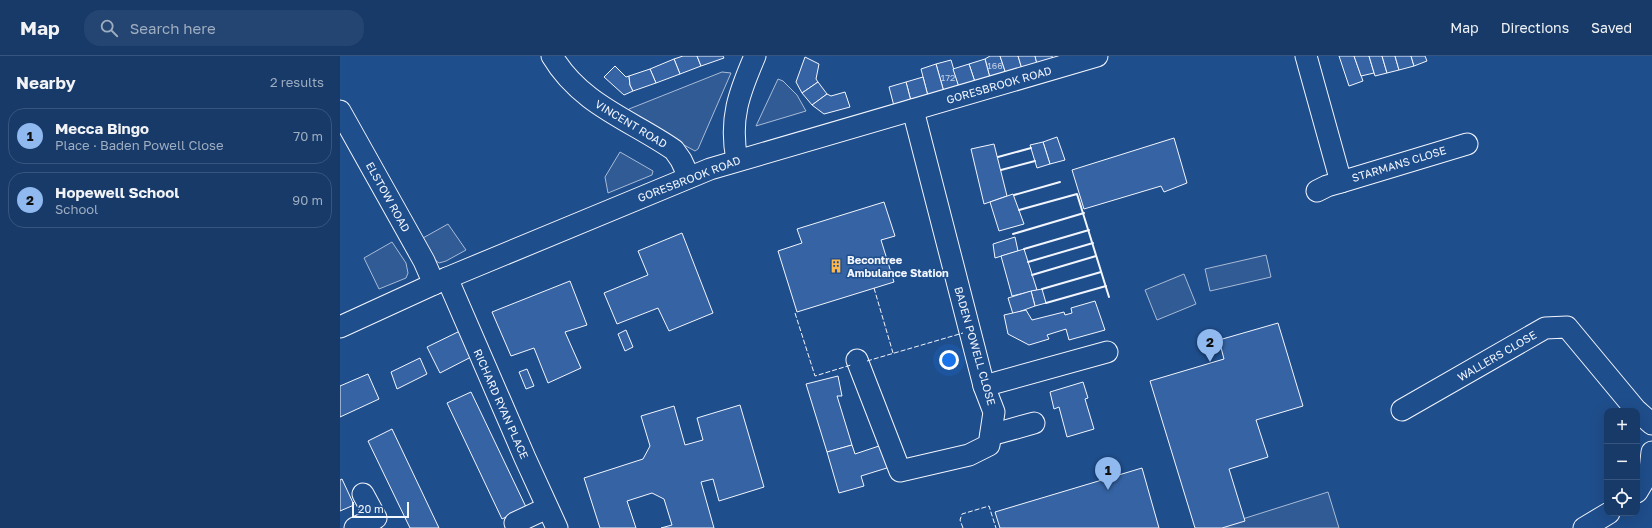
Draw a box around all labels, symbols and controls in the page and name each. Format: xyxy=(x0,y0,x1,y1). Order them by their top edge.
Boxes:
search box xyxy=(84,10,364,46)
text: Map xyxy=(20,16,60,39)
icon: search xyxy=(98,17,120,39)
text: Search here xyxy=(130,19,216,37)
text: Map xyxy=(1450,19,1479,36)
text: Directions xyxy=(1501,19,1569,36)
text: Saved xyxy=(1591,19,1632,36)
house number: 166 xyxy=(987,60,1003,71)
street label: GORESBROOK ROAD xyxy=(945,63,1053,106)
text: Nearby xyxy=(16,72,76,93)
house number: 172 xyxy=(941,72,955,83)
text: 2 results xyxy=(270,74,324,90)
street label: VINCENT ROAD xyxy=(593,97,670,150)
text: Mecca Bingo xyxy=(55,119,149,137)
text: 1 xyxy=(27,128,33,144)
text: 70 m xyxy=(293,128,323,144)
text: Place · Baden Powell Close xyxy=(55,137,224,153)
street label: STARMANS CLOSE xyxy=(1350,143,1448,184)
street label: GORESBROOK ROAD xyxy=(636,153,742,204)
street label: ELSTOW ROAD xyxy=(364,159,413,234)
text: Hopewell School xyxy=(55,183,179,201)
text: 2 xyxy=(26,192,34,208)
text: 90 m xyxy=(292,192,323,208)
text: School xyxy=(55,201,98,217)
place label: Becontree Ambulance Station xyxy=(847,253,949,279)
building icon: Becontree Ambulance Station xyxy=(828,258,844,274)
street label: BADEN POWELL CLOSE xyxy=(952,285,999,407)
street label: WALLERS CLOSE xyxy=(1455,328,1539,383)
pin: 2 xyxy=(1197,329,1223,362)
street label: RICHARD RYAN PLACE xyxy=(471,347,532,461)
your location xyxy=(939,350,959,370)
map controls xyxy=(1604,408,1640,516)
button: + xyxy=(1604,408,1640,444)
button: − xyxy=(1604,444,1640,480)
pin: 1 xyxy=(1095,457,1121,490)
button: locate xyxy=(1604,480,1640,516)
scale bar xyxy=(352,500,409,519)
text: 20 m xyxy=(358,502,384,515)

